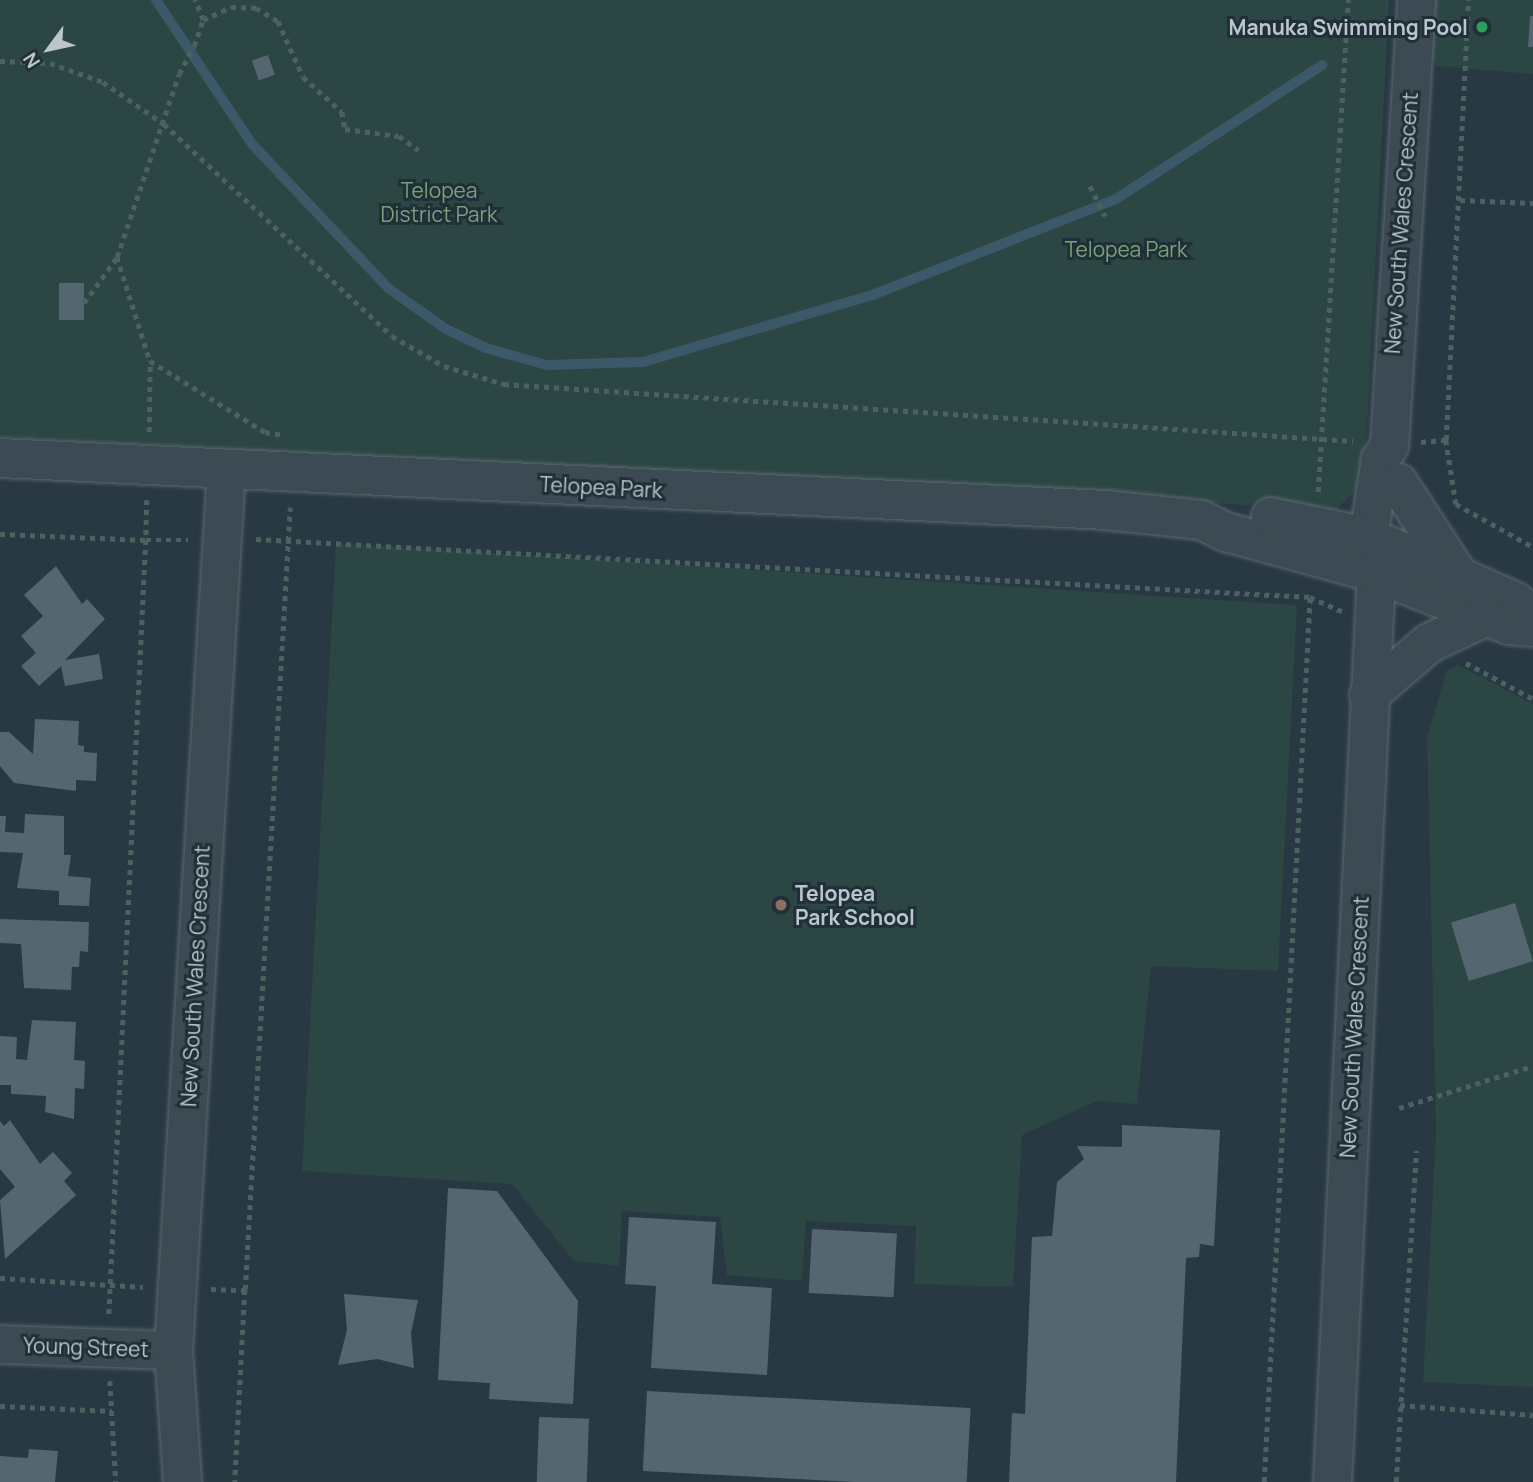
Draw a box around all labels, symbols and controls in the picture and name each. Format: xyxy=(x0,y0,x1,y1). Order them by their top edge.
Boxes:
north arrow xyxy=(14,14,84,84)
place label: Manuka Swimming Pool xyxy=(1229,14,1468,40)
marker: Manuka Swimming Pool xyxy=(1474,19,1490,35)
text: N xyxy=(17,48,46,73)
street label: New South Wales Crescent xyxy=(1379,91,1423,355)
park label: Telopea District Park xyxy=(381,177,497,227)
park label: Telopea Park xyxy=(1065,236,1187,262)
street label: Telopea Park xyxy=(539,471,663,503)
street label: New South Wales Crescent xyxy=(176,844,214,1108)
place label: Telopea Park School xyxy=(795,880,915,930)
street label: New South Wales Crescent xyxy=(1335,895,1373,1159)
marker: Telopea Park School xyxy=(773,897,789,913)
street label: Young Street xyxy=(23,1332,149,1362)

